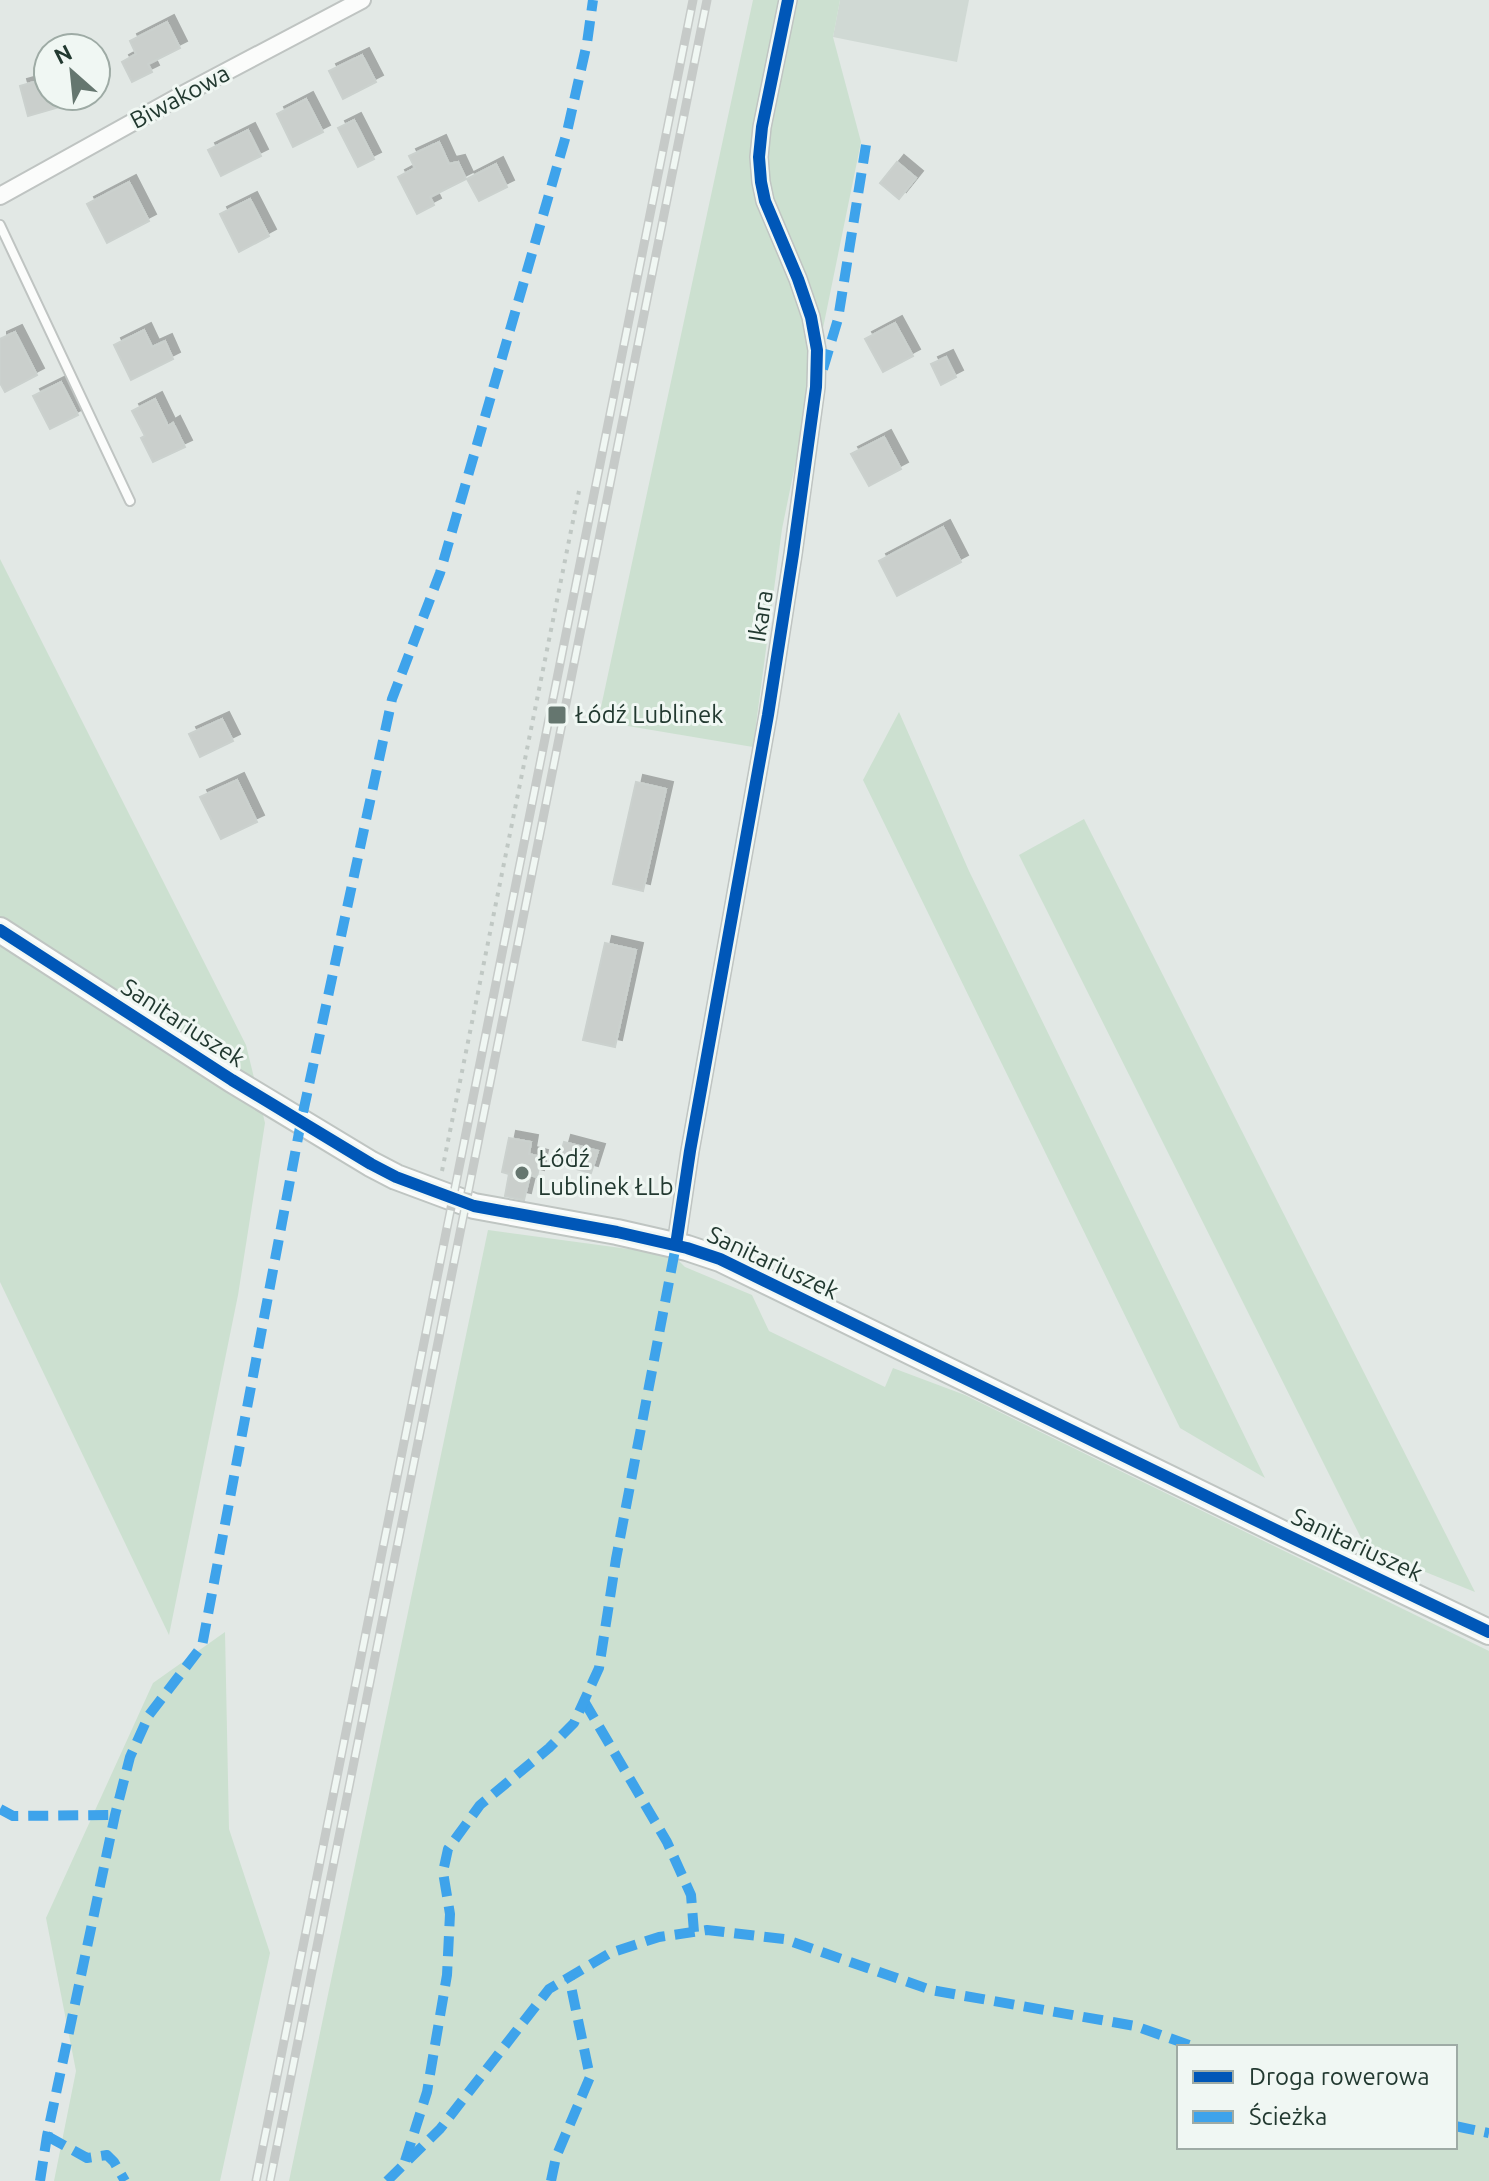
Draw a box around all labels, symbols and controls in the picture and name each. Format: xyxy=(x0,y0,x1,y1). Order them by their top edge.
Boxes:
north arrow xyxy=(32,32,112,112)
text: N xyxy=(50,39,76,69)
street label: Biwakowa xyxy=(125,59,234,134)
street label: Ikara xyxy=(743,588,778,644)
place label: Łódź Lublinek xyxy=(575,701,723,728)
marker: Łódź Lublinek xyxy=(546,704,568,726)
street label: Sanitariuszek xyxy=(117,973,250,1072)
place label: Łódź Lublinek ŁLb xyxy=(538,1145,674,1200)
marker: Łódź Lublinek ŁLb xyxy=(513,1164,531,1182)
street label: Sanitariuszek xyxy=(703,1220,843,1305)
street label: Sanitariuszek xyxy=(1287,1502,1427,1587)
legend xyxy=(1177,2045,1457,2149)
text: Droga rowerowa xyxy=(1249,2063,1430,2090)
text: Ścieżka xyxy=(1249,2102,1327,2130)

